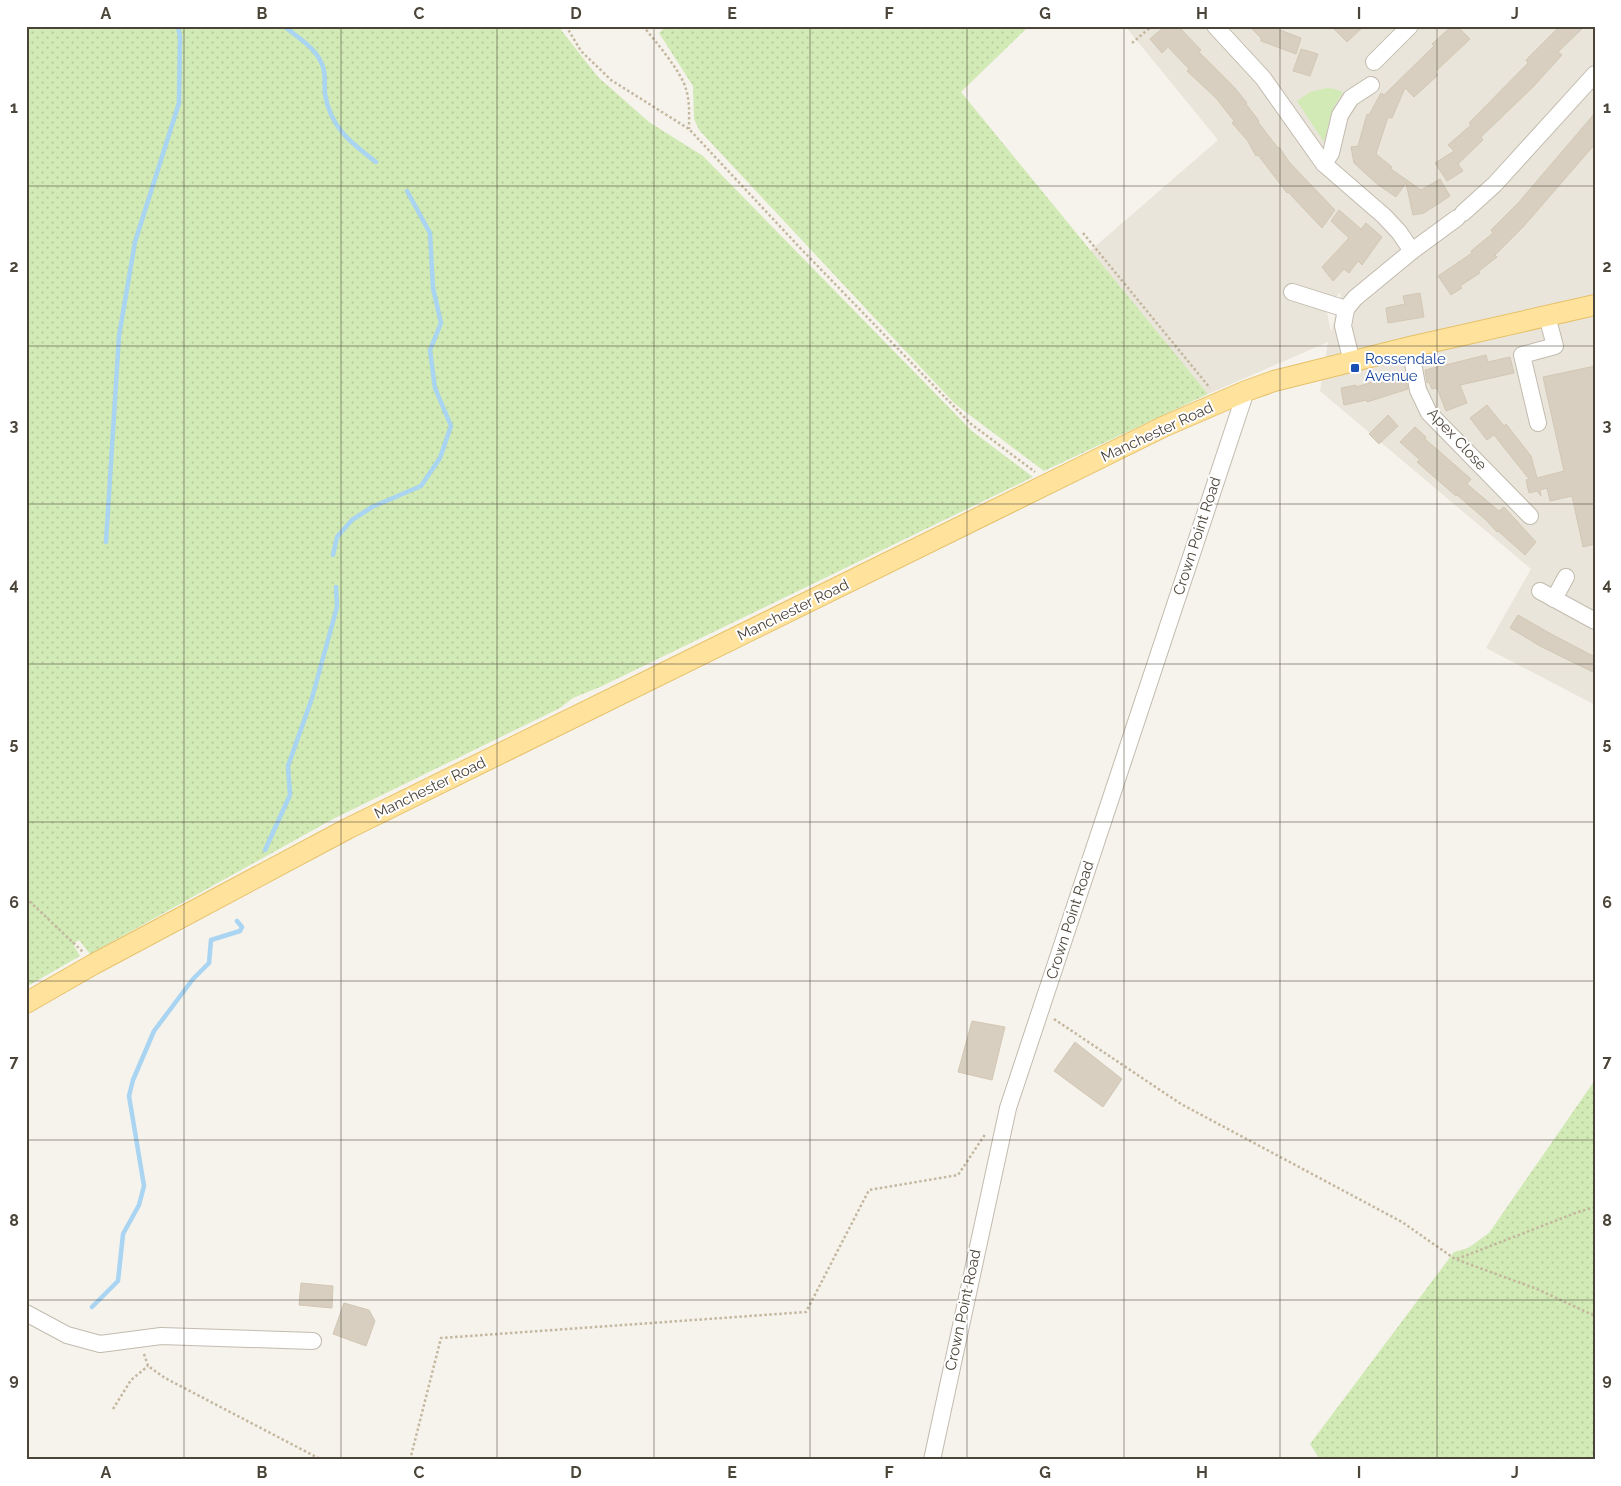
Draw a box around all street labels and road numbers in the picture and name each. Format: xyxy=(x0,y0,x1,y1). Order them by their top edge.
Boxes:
street label: Manchester Road xyxy=(1098,398,1216,466)
street label: Apex Close xyxy=(1424,404,1491,474)
street label: Crown Point Road xyxy=(1169,474,1225,598)
street label: Manchester Road xyxy=(734,575,852,645)
street label: Manchester Road xyxy=(371,753,489,823)
street label: Crown Point Road xyxy=(1042,858,1098,982)
street label: Crown Point Road xyxy=(941,1248,985,1372)

